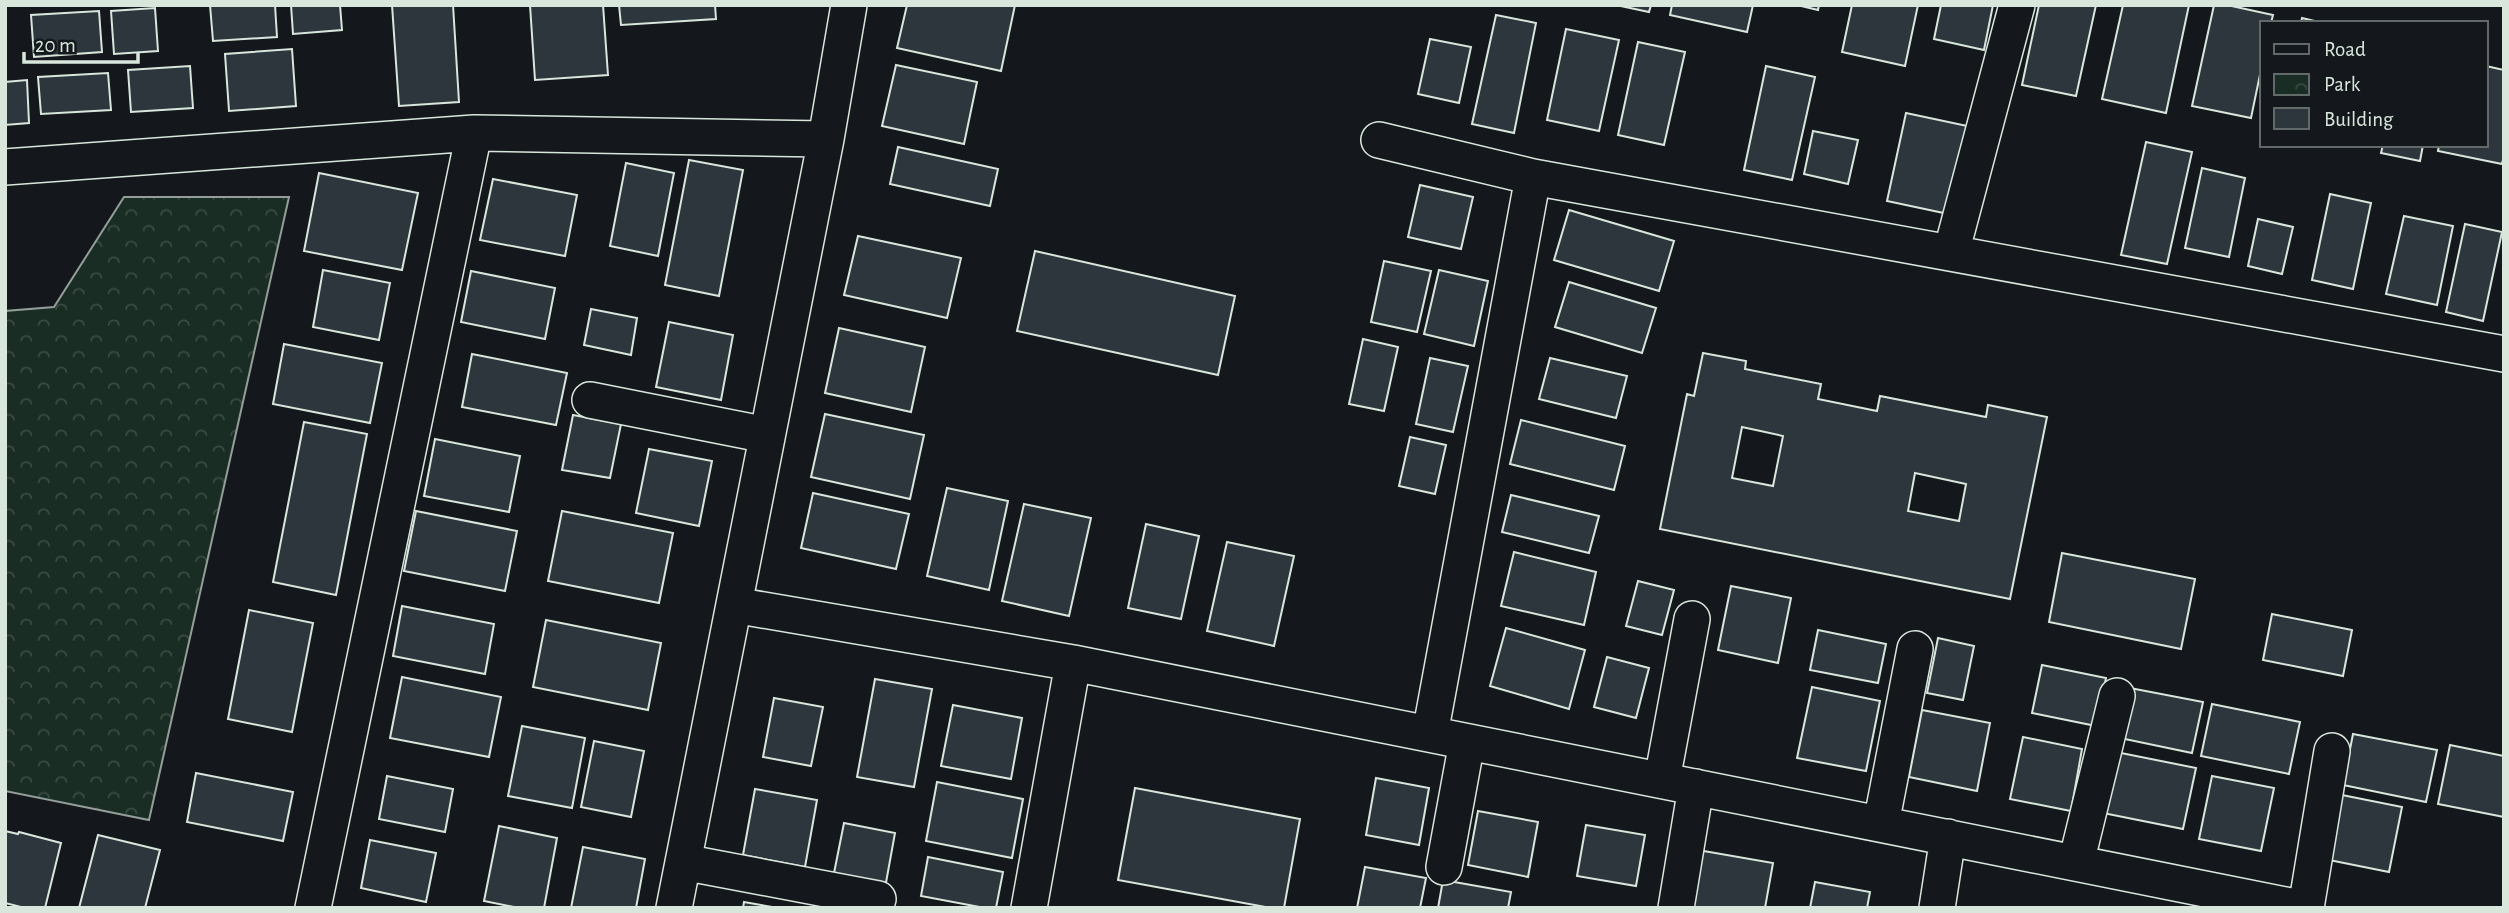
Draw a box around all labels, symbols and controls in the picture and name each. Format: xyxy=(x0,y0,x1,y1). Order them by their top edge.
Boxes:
scale bar xyxy=(24,21,138,65)
legend xyxy=(2260,21,2488,147)
text: 20 m xyxy=(35,35,76,56)
text: Road xyxy=(2324,39,2366,60)
text: Park xyxy=(2324,74,2361,95)
text: Building xyxy=(2324,109,2394,130)

